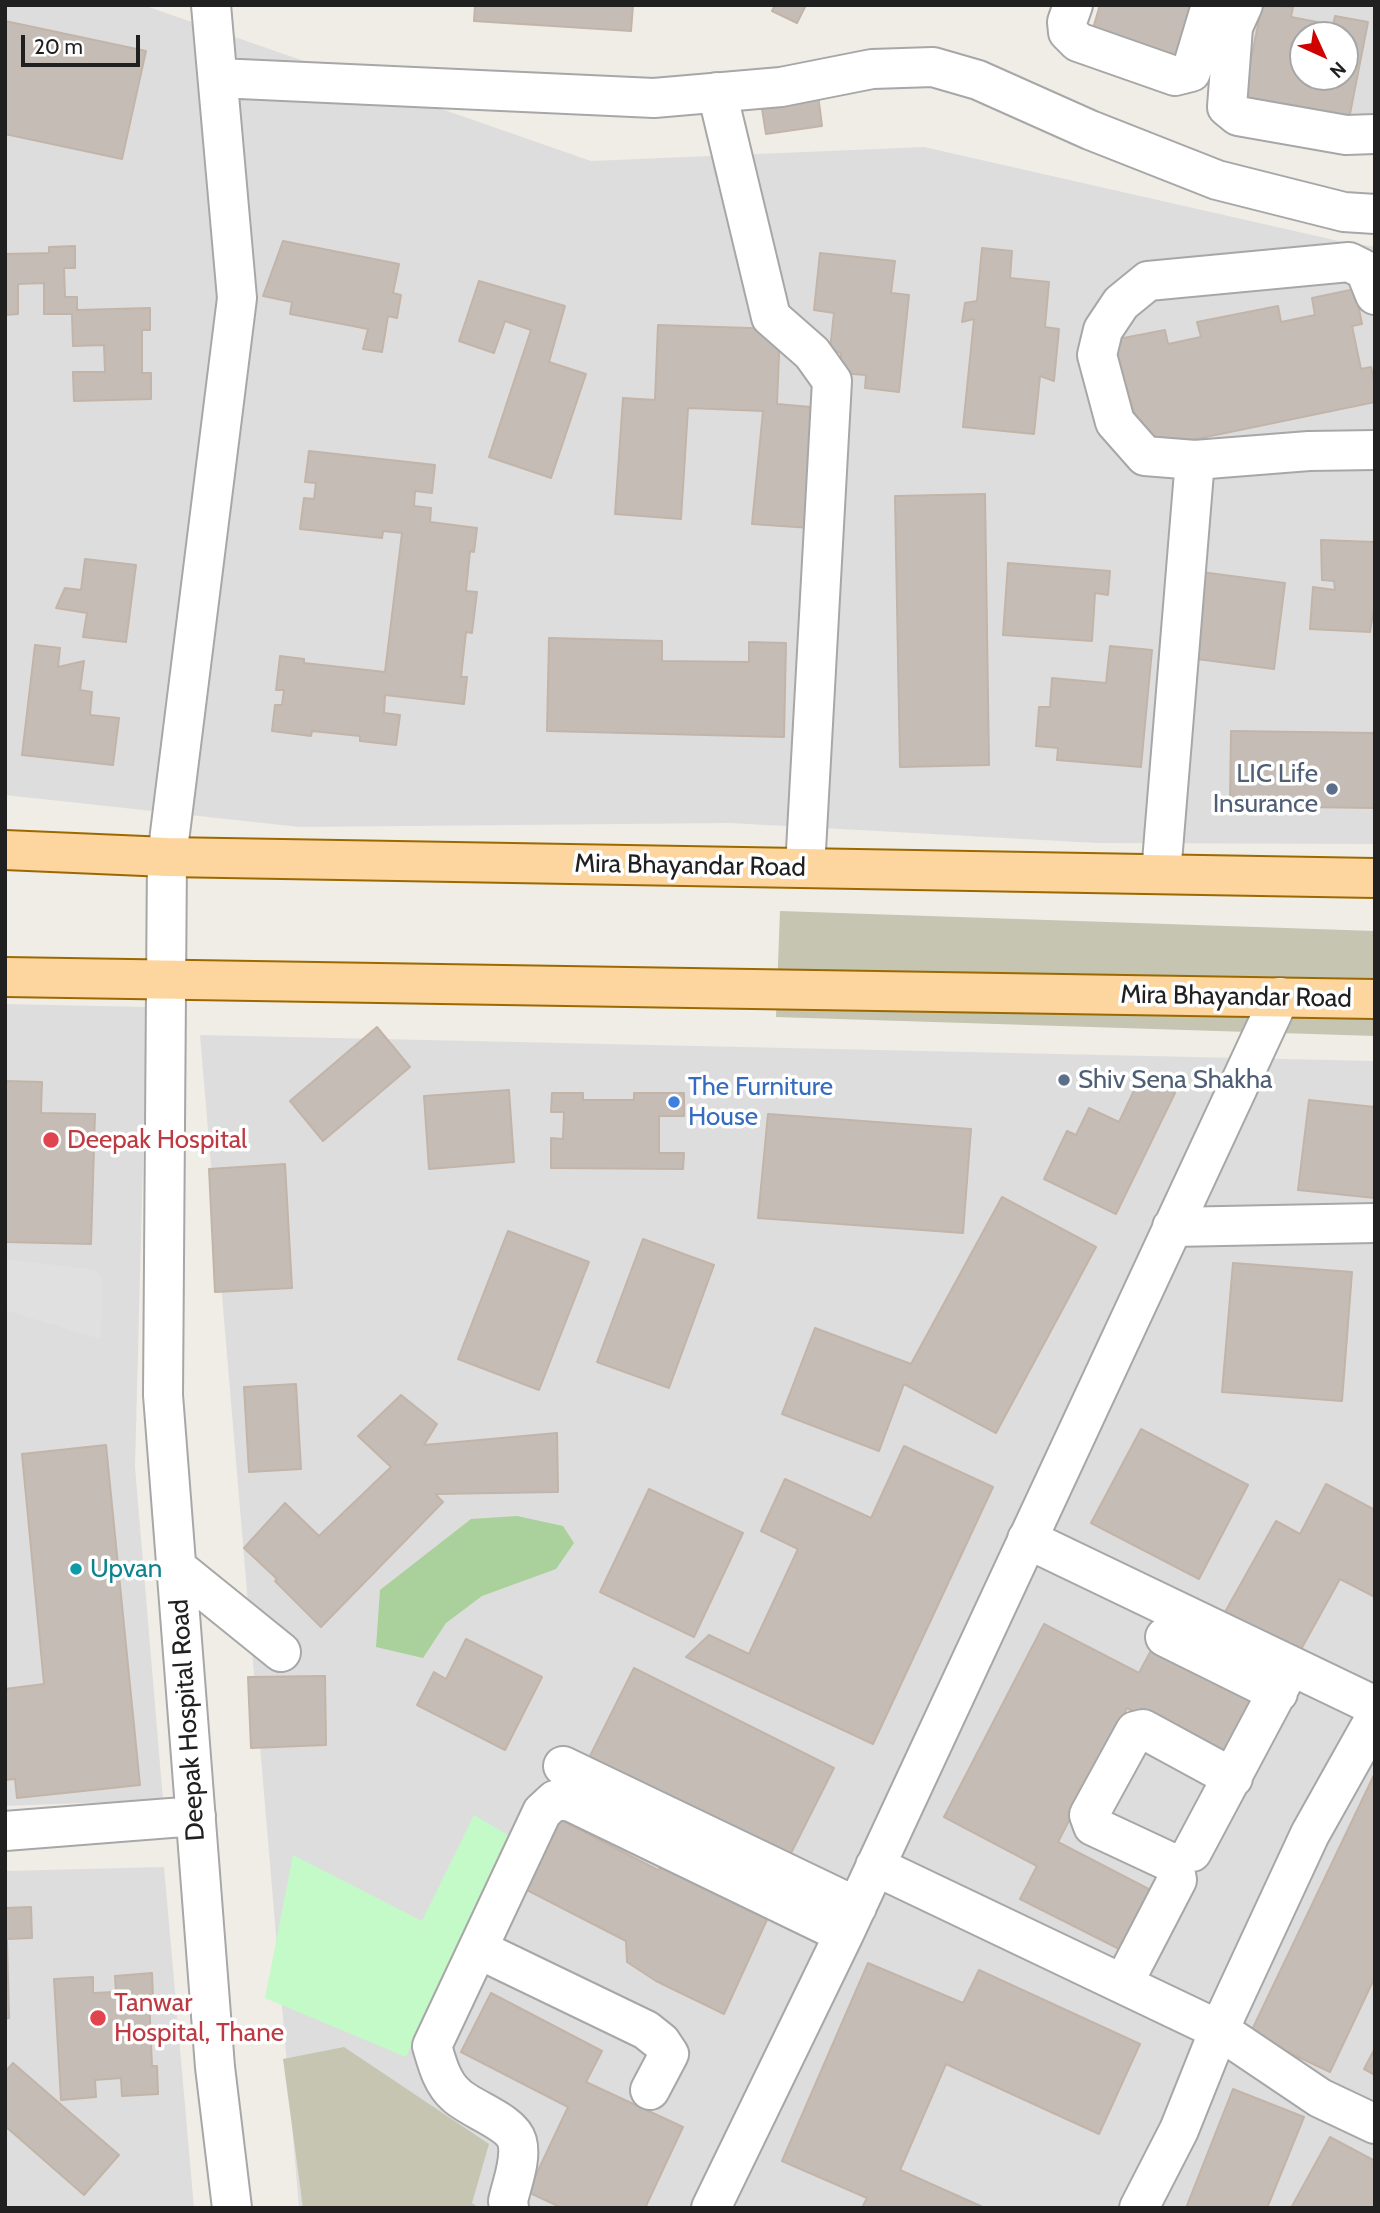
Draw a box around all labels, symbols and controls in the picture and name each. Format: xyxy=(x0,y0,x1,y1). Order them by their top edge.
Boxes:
scale bar xyxy=(24,21,144,65)
north arrow xyxy=(1289,21,1359,91)
text: 20 m xyxy=(34,34,83,59)
text: N xyxy=(1325,57,1351,83)
place label: LIC Life Insurance xyxy=(1213,758,1318,820)
marker: LIC Life Insurance xyxy=(1324,781,1340,797)
street label: Mira Bhayandar Road xyxy=(574,848,806,884)
street label: Mira Bhayandar Road xyxy=(1120,979,1352,1015)
place label: Shiv Sena Shakha xyxy=(1078,1064,1272,1096)
place label: The Furniture House xyxy=(688,1071,833,1132)
marker: Shiv Sena Shakha xyxy=(1056,1072,1072,1088)
marker: The Furniture House xyxy=(666,1094,682,1110)
place label: Deepak Hospital xyxy=(67,1124,247,1156)
marker: Deepak Hospital xyxy=(41,1130,61,1150)
place label: Upvan xyxy=(90,1553,162,1585)
marker: Upvan xyxy=(68,1561,84,1577)
street label: Deepak Hospital Road xyxy=(164,1598,212,1842)
place label: Tanwar Hospital, Thane xyxy=(114,1987,284,2048)
marker: Tanwar Hospital, Thane xyxy=(88,2008,108,2028)

